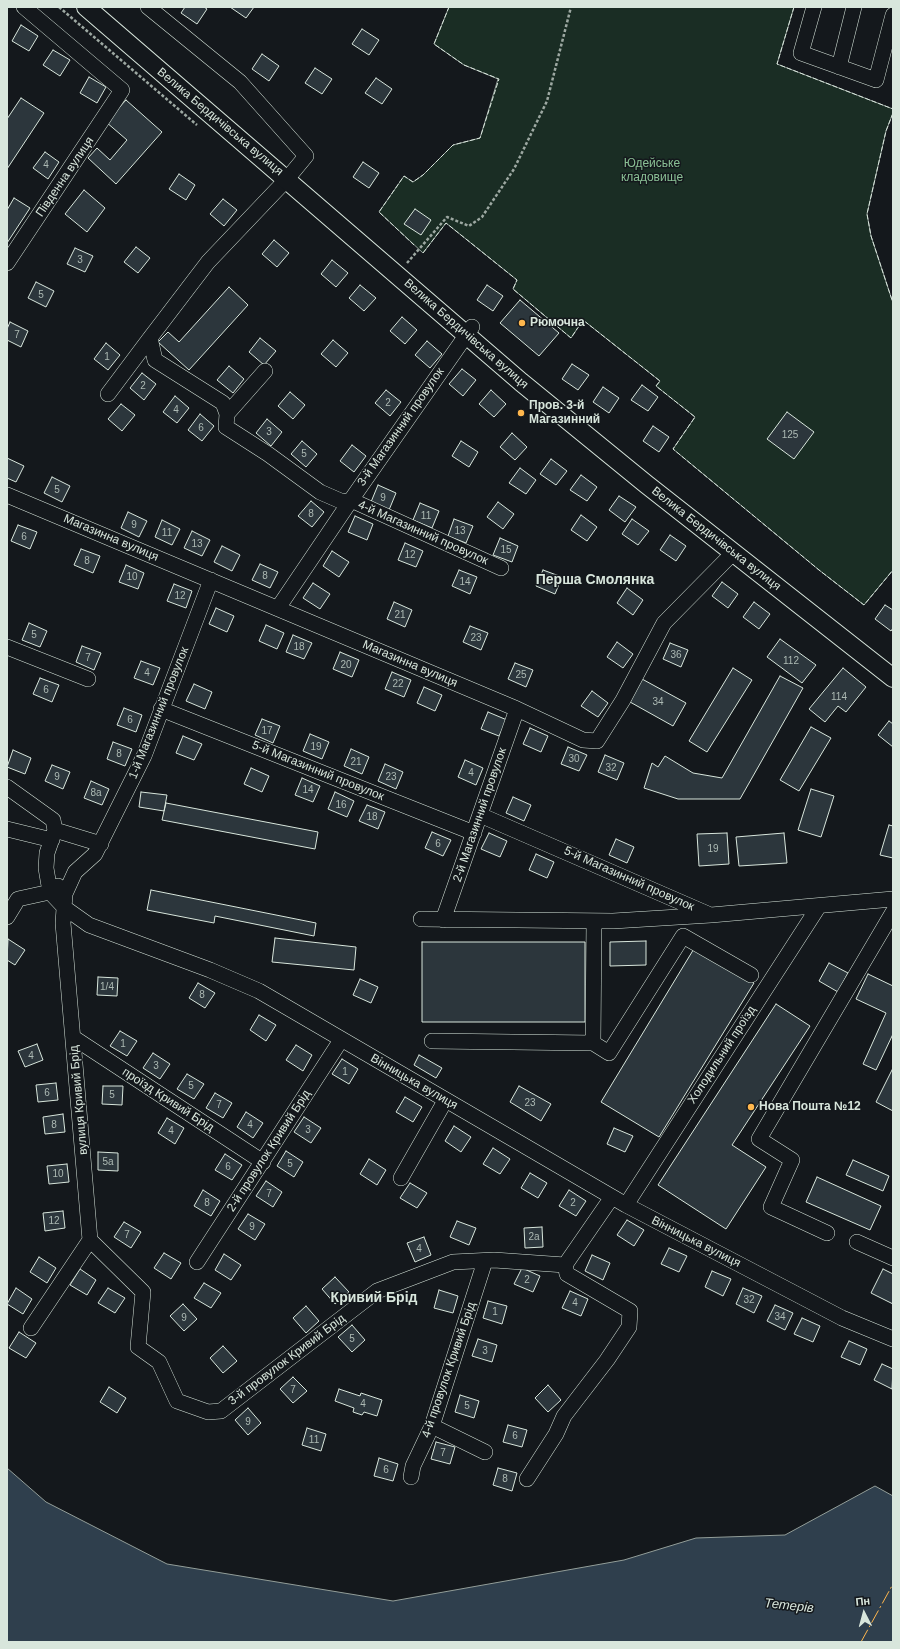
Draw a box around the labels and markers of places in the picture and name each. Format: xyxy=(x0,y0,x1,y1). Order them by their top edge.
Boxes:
place label: Рюмочна xyxy=(530,316,585,330)
marker: Рюмочна xyxy=(517,318,527,328)
place label: Пров. 3-й Магазинний xyxy=(529,399,600,427)
marker: Пров. 3-й Магазинний xyxy=(516,408,526,418)
place label: Нова Пошта №12 xyxy=(759,1100,861,1114)
marker: Нова Пошта №12 xyxy=(746,1102,756,1112)

